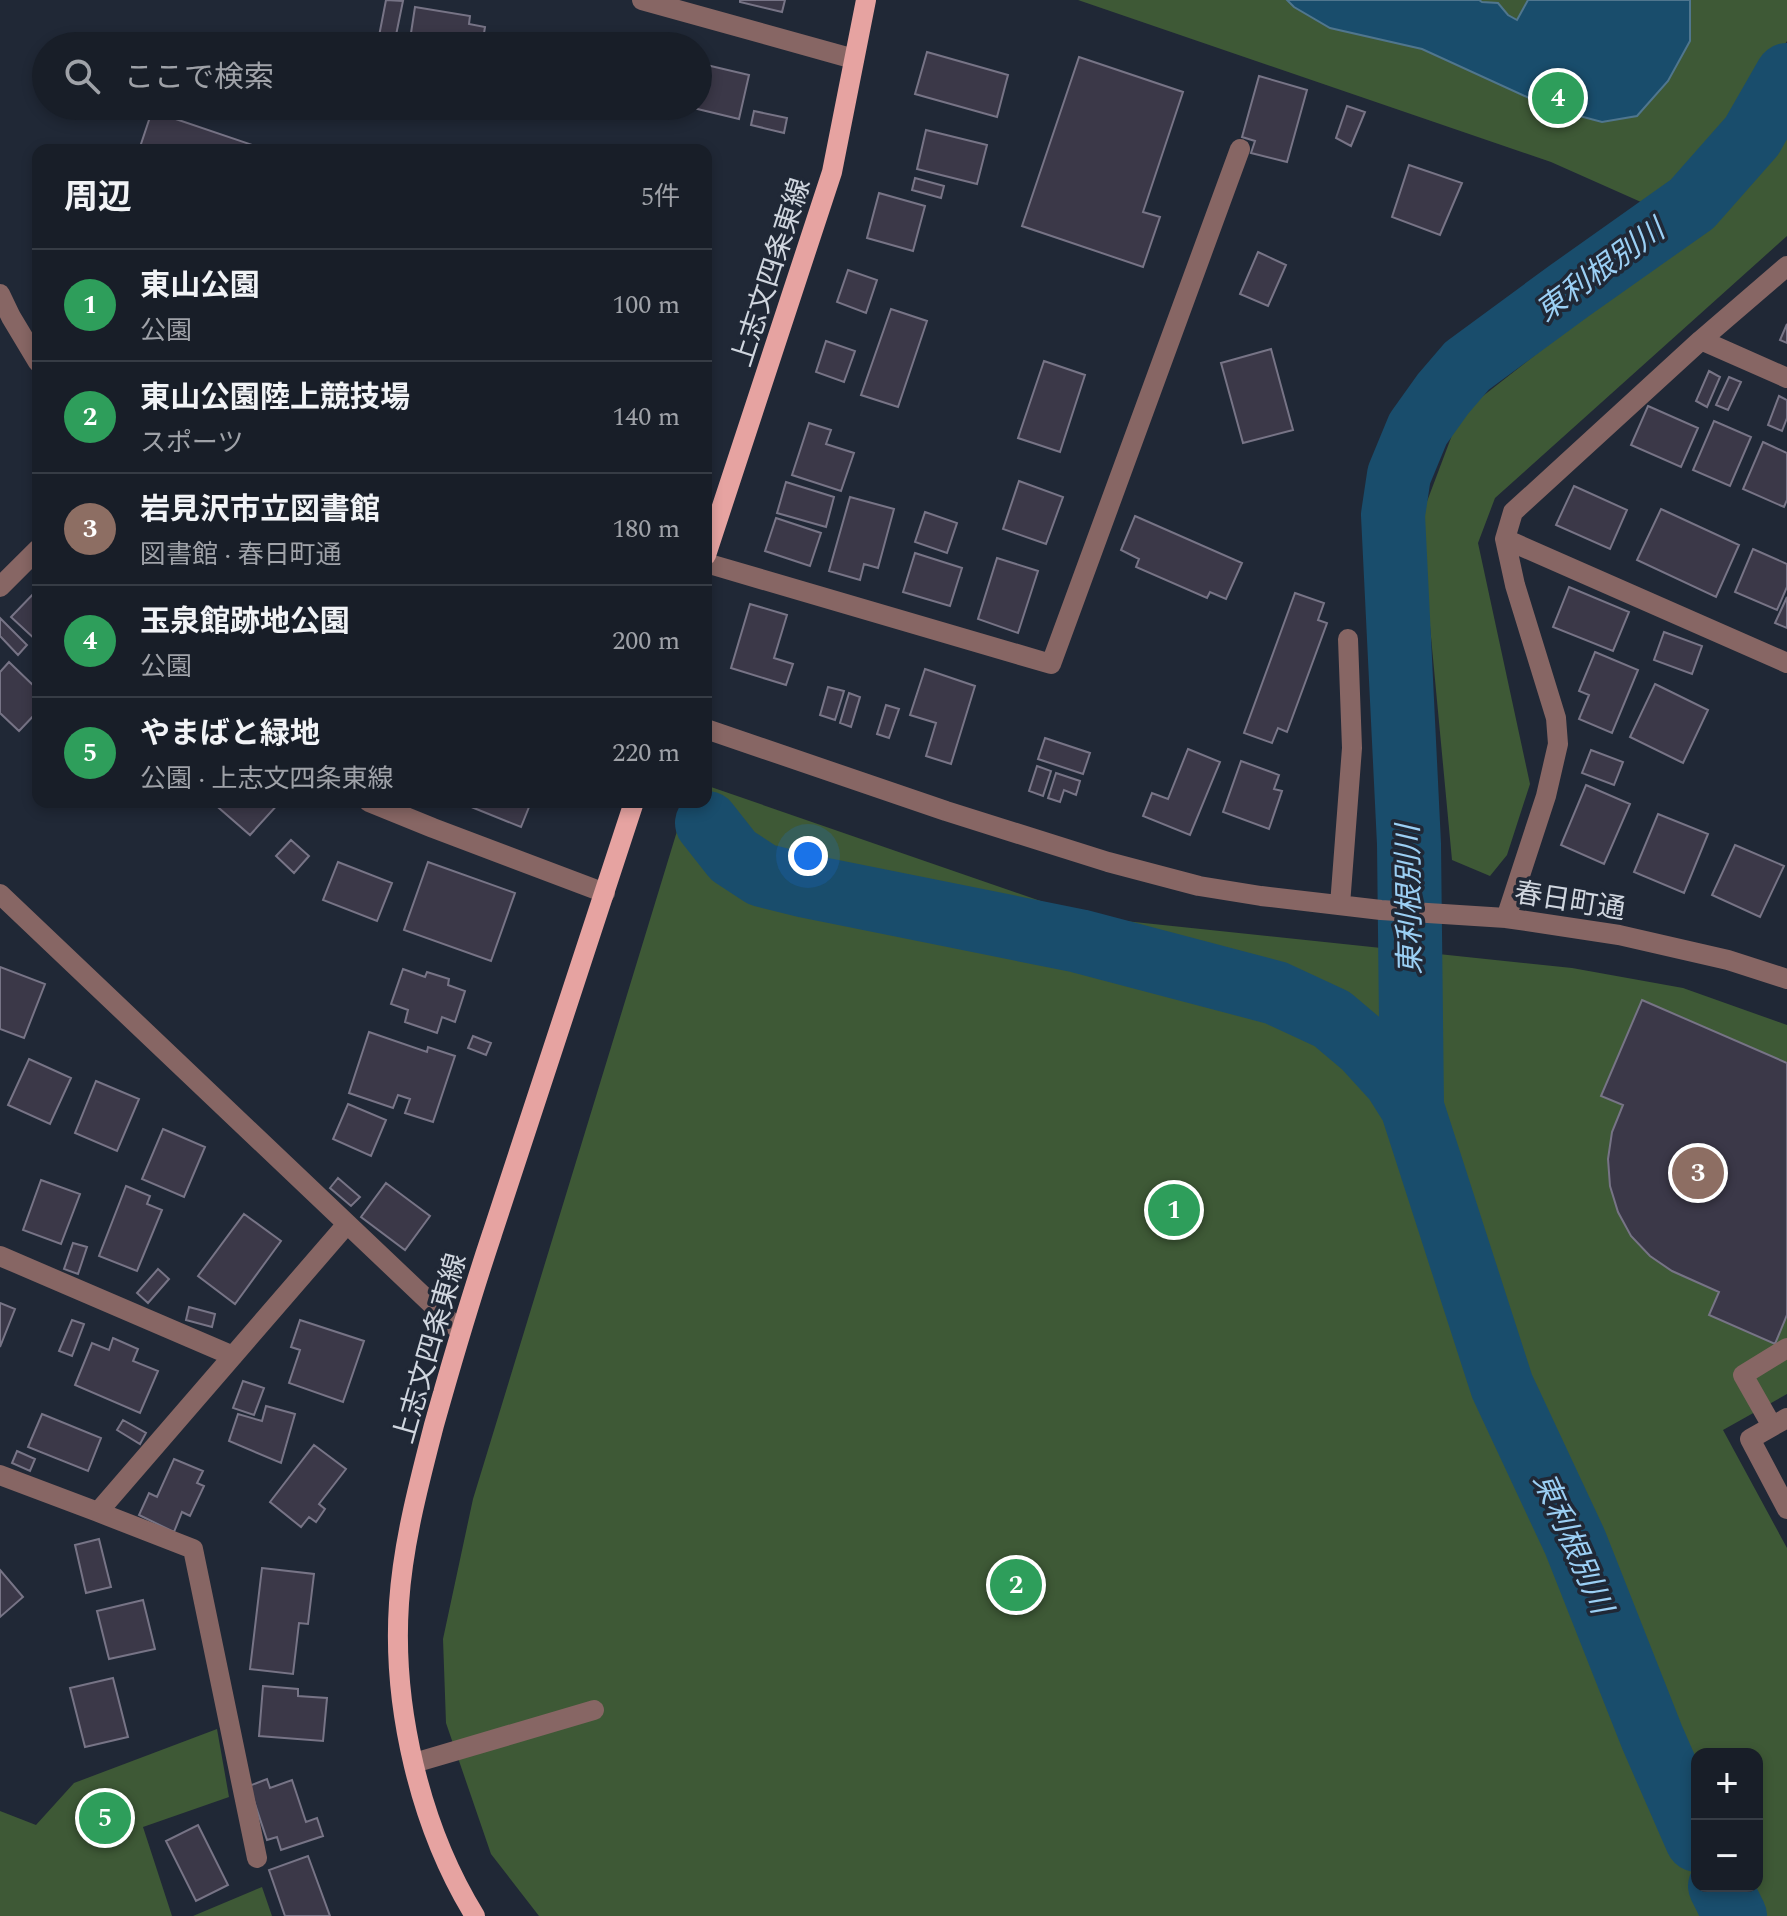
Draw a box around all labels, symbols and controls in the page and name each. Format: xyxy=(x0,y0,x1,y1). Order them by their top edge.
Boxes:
search box xyxy=(32,32,712,120)
icon: search xyxy=(60,54,104,98)
text: ここで検索 xyxy=(124,55,274,101)
pin: 4 xyxy=(1532,68,1584,128)
text: 周辺 xyxy=(64,172,132,224)
street label: 上志文四条東線 xyxy=(721,173,822,372)
text: 5件 xyxy=(641,177,680,217)
water label: 東利根別川 xyxy=(1526,206,1677,334)
text: 東山公園 xyxy=(140,263,260,309)
text: 1 xyxy=(83,285,97,325)
text: 100 m xyxy=(612,285,680,325)
text: 公園 xyxy=(140,311,192,351)
text: 東山公園陸上競技場 xyxy=(140,375,410,421)
text: 2 xyxy=(83,397,97,437)
text: 140 m xyxy=(612,397,680,437)
text: スポーツ xyxy=(140,423,243,463)
text: 岩見沢市立図書館 xyxy=(140,487,380,533)
text: 3 xyxy=(83,509,97,549)
text: 180 m xyxy=(612,509,680,549)
text: 図書館 · 春日町通 xyxy=(140,535,342,575)
text: 玉泉館跡地公園 xyxy=(140,599,350,645)
text: 4 xyxy=(83,621,97,661)
text: 200 m xyxy=(612,621,680,661)
text: 公園 xyxy=(140,647,192,687)
text: やまばと緑地 xyxy=(140,711,320,757)
text: 5 xyxy=(83,733,97,773)
text: 220 m xyxy=(612,733,680,773)
text: 公園 · 上志文四条東線 xyxy=(140,759,394,799)
water label: 東利根別川 xyxy=(1386,822,1434,975)
your location xyxy=(788,836,828,876)
street label: 春日町通 xyxy=(1511,871,1628,931)
pin: 3 xyxy=(1672,1143,1724,1203)
pin: 1 xyxy=(1148,1180,1200,1240)
street label: 上志文四条東線 xyxy=(383,1248,478,1449)
water label: 東利根別川 xyxy=(1521,1466,1625,1624)
pin: 2 xyxy=(990,1555,1042,1615)
map controls xyxy=(1691,1748,1763,1892)
button: + xyxy=(1691,1748,1763,1820)
pin: 5 xyxy=(79,1788,131,1848)
button: − xyxy=(1691,1820,1763,1892)

